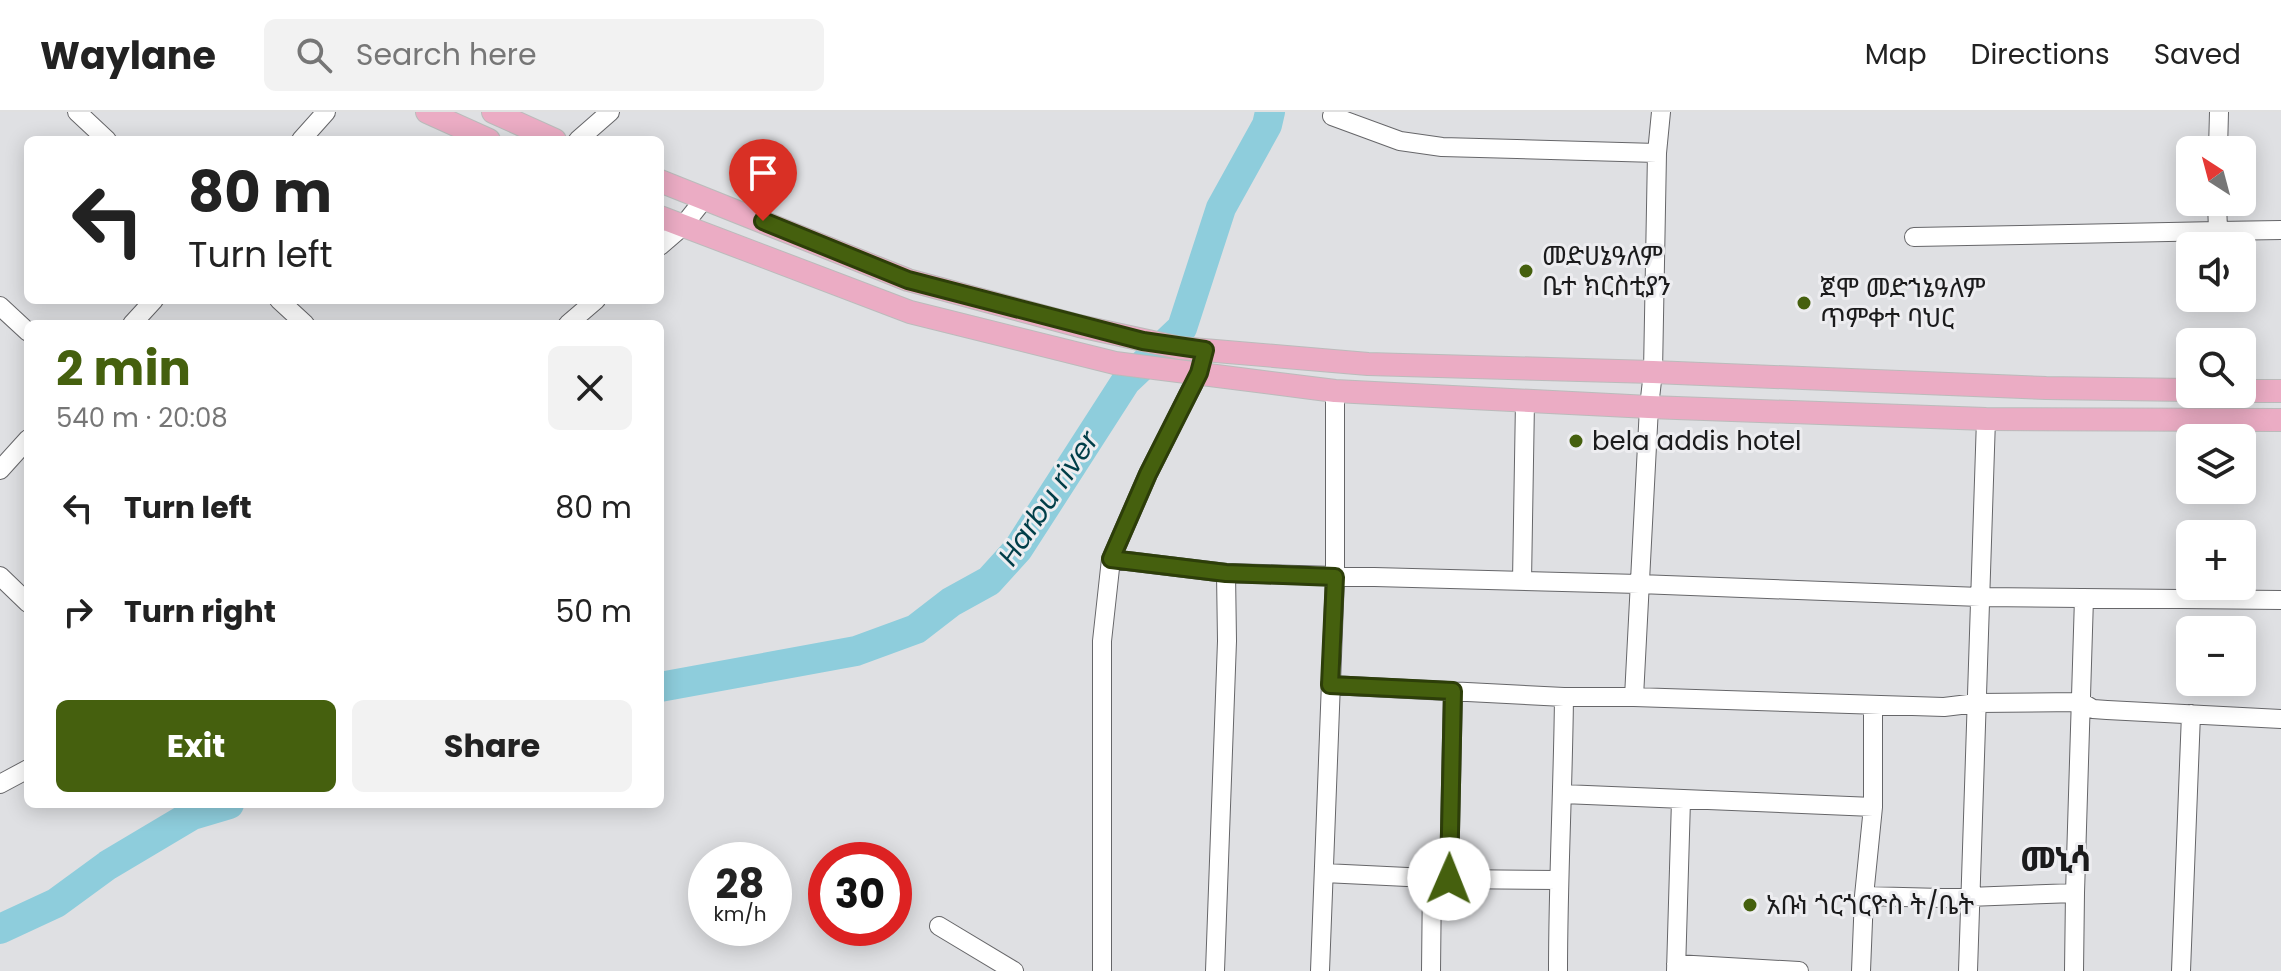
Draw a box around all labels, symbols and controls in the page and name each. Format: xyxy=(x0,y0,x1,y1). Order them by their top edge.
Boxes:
search box xyxy=(264,19,824,91)
text: Waylane xyxy=(40,29,216,82)
icon: search xyxy=(292,33,336,77)
text: Search here xyxy=(356,33,537,76)
text: Map xyxy=(1865,35,1927,74)
text: Directions xyxy=(1971,35,2110,74)
text: Saved xyxy=(2154,35,2241,74)
north arrow xyxy=(2176,136,2256,216)
map controls xyxy=(2176,136,2256,696)
pin xyxy=(729,139,797,221)
icon: arrive xyxy=(741,151,785,195)
text: 80 m xyxy=(188,153,332,232)
icon: left xyxy=(56,168,160,272)
text: Turn left xyxy=(188,229,333,280)
button: sound xyxy=(2176,232,2256,312)
place label: መድሀኔዓለም ቤተ ክርስቲያን xyxy=(1542,238,1671,304)
marker: መድሀኔዓለም ቤተ ክርስቲያን xyxy=(1517,262,1535,280)
place label: ጀሞ መድኀኔዓለም ጥምቀተ ባህር xyxy=(1820,270,1986,336)
marker: ጀሞ መድኀኔዓለም ጥምቀተ ባህር xyxy=(1795,294,1813,312)
button: search xyxy=(2176,328,2256,408)
text: 2 min xyxy=(56,335,191,402)
button: close xyxy=(548,346,632,430)
text: 540 m · 20:08 xyxy=(56,400,228,436)
water label: Harbu river xyxy=(989,423,1108,573)
place label: bela addis hotel xyxy=(1592,423,1802,459)
button: layers xyxy=(2176,424,2256,504)
marker: bela addis hotel xyxy=(1567,432,1585,450)
icon: left xyxy=(56,486,100,530)
text: Turn left xyxy=(124,486,252,529)
text: 80 m xyxy=(555,486,632,529)
button: + xyxy=(2176,520,2256,600)
icon: right xyxy=(56,590,100,634)
text: Turn right xyxy=(124,590,276,633)
text: 50 m xyxy=(555,590,632,633)
button: − xyxy=(2176,616,2256,696)
button: Exit xyxy=(56,700,336,792)
button: Share xyxy=(352,700,632,792)
district label: መኒሳ xyxy=(2020,835,2092,883)
position arrow xyxy=(1407,837,1491,921)
speed limit sign: 30 xyxy=(808,842,912,946)
text: 28 xyxy=(716,856,764,912)
place label: አቡነ ጎርጎርዮስ ት/ቤት xyxy=(1766,887,1974,923)
marker: አቡነ ጎርጎርዮስ ት/ቤት xyxy=(1741,896,1759,914)
text: km/h xyxy=(713,900,767,928)

